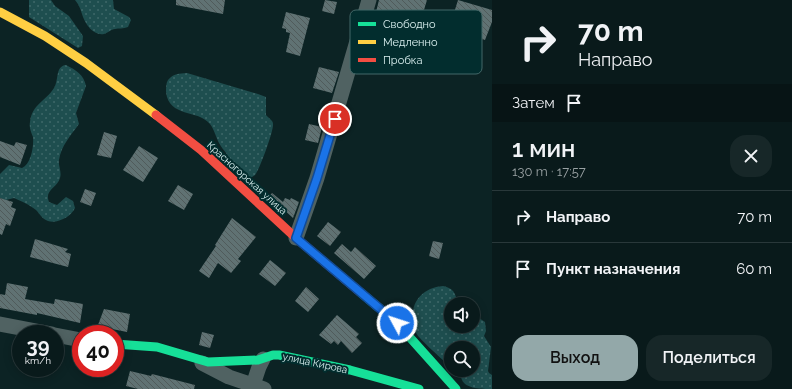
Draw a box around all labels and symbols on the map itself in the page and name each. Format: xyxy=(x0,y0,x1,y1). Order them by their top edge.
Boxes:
legend xyxy=(350,10,482,74)
text: Свободно xyxy=(383,18,436,31)
text: Медленно xyxy=(383,36,438,49)
text: Пробка xyxy=(383,54,423,67)
pin xyxy=(318,102,352,136)
street label: Красногорская улица xyxy=(205,139,289,217)
position arrow xyxy=(376,302,418,344)
speed limit sign: 40 xyxy=(72,325,124,377)
street label: улица Кирова xyxy=(282,351,348,375)

